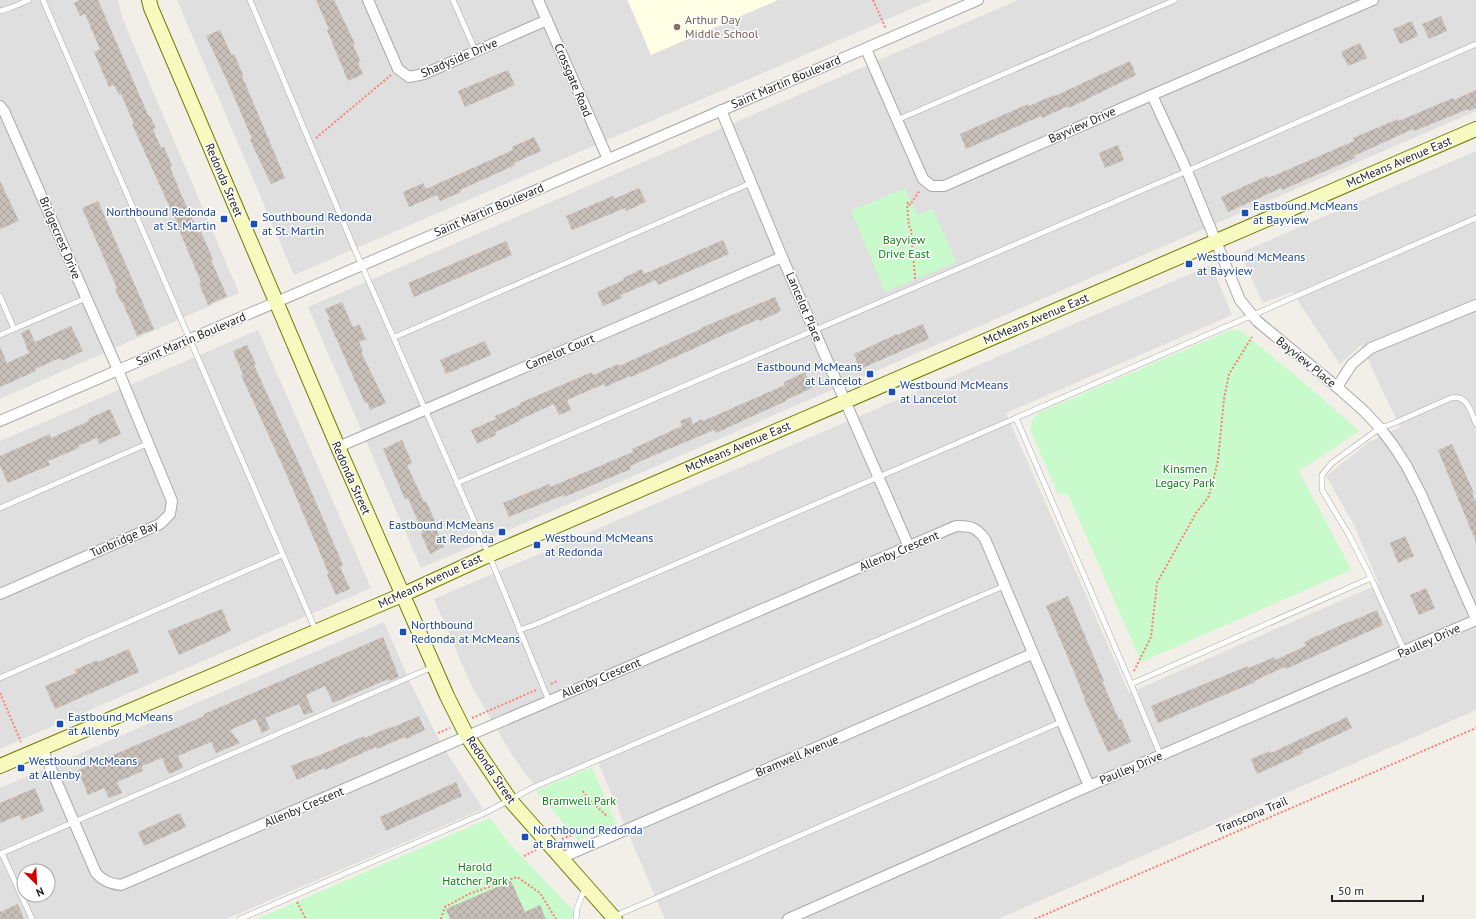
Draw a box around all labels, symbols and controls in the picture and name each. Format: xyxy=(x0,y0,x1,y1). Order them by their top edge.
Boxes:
place label: Arthur Day Middle School xyxy=(685,12,759,41)
marker: Arthur Day Middle School xyxy=(672,22,682,32)
street label: Shadyside Drive xyxy=(418,35,499,80)
street label: Crossgate Road xyxy=(551,41,596,119)
street label: Saint Martin Boulevard xyxy=(729,52,843,111)
street label: Bayview Drive xyxy=(1046,103,1118,146)
street label: McMeans Avenue East xyxy=(1344,133,1454,191)
street label: Redonda Street xyxy=(202,141,247,219)
street label: Saint Martin Boulevard xyxy=(432,180,546,239)
street label: Bridgecrest Drive xyxy=(36,194,85,281)
place label: Eastbound McMeans at Bayview xyxy=(1253,198,1358,227)
place label: Northbound Redonda at St. Martin xyxy=(106,204,216,233)
marker: Eastbound McMeans at Bayview xyxy=(1240,208,1250,218)
place label: Southbound Redonda at St. Martin xyxy=(262,209,372,238)
marker: Northbound Redonda at St. Martin xyxy=(219,214,229,224)
marker: Southbound Redonda at St. Martin xyxy=(249,219,259,229)
park label: Bayview Drive East xyxy=(878,232,930,261)
place label: Westbound McMeans at Bayview xyxy=(1197,249,1305,278)
marker: Westbound McMeans at Bayview xyxy=(1184,259,1194,269)
street label: Lancelot Place xyxy=(783,270,826,344)
street label: McMeans Avenue East xyxy=(981,290,1091,348)
street label: Saint Martin Boulevard xyxy=(134,309,248,368)
street label: Camelot Court xyxy=(523,330,597,373)
street label: Bayview Place xyxy=(1273,333,1339,390)
place label: Eastbound McMeans at Lancelot xyxy=(757,359,862,388)
marker: Eastbound McMeans at Lancelot xyxy=(865,369,875,379)
place label: Westbound McMeans at Lancelot xyxy=(900,377,1008,406)
marker: Westbound McMeans at Lancelot xyxy=(887,387,897,397)
street label: McMeans Avenue East xyxy=(683,418,793,476)
street label: Redonda Street xyxy=(329,439,374,517)
park label: Kinsmen Legacy Park xyxy=(1155,461,1215,490)
street label: Tunbridge Bay xyxy=(87,517,161,560)
place label: Eastbound McMeans at Redonda xyxy=(389,517,494,546)
marker: Eastbound McMeans at Redonda xyxy=(497,527,507,537)
street label: Allenby Crescent xyxy=(857,527,941,574)
place label: Westbound McMeans at Redonda xyxy=(545,530,653,559)
marker: Westbound McMeans at Redonda xyxy=(532,540,542,550)
street label: McMeans Avenue East xyxy=(375,550,484,611)
place label: Northbound Redonda at McMeans xyxy=(411,617,520,646)
street label: Paulley Drive xyxy=(1395,620,1462,661)
marker: Northbound Redonda at McMeans xyxy=(398,627,408,637)
street label: Allenby Crescent xyxy=(559,654,643,701)
place label: Eastbound McMeans at Allenby xyxy=(68,709,173,738)
marker: Eastbound McMeans at Allenby xyxy=(55,719,65,729)
street label: Bramwell Avenue xyxy=(753,731,841,780)
street label: Redonda Street xyxy=(463,733,520,806)
street label: Paulley Drive xyxy=(1097,748,1164,787)
place label: Westbound McMeans at Allenby xyxy=(29,753,137,782)
marker: Westbound McMeans at Allenby xyxy=(16,763,26,773)
street label: Allenby Crescent xyxy=(262,783,346,830)
park label: Bramwell Park xyxy=(542,793,616,808)
street label: Transcona Trail xyxy=(1214,793,1290,836)
place label: Northbound Redonda at Bramwell xyxy=(533,822,643,851)
marker: Northbound Redonda at Bramwell xyxy=(520,832,530,842)
park label: Harold Hatcher Park xyxy=(442,859,508,888)
north arrow xyxy=(16,863,56,903)
scale bar xyxy=(1332,877,1423,903)
text: 50 m xyxy=(1338,883,1364,898)
text: N xyxy=(34,884,46,900)

